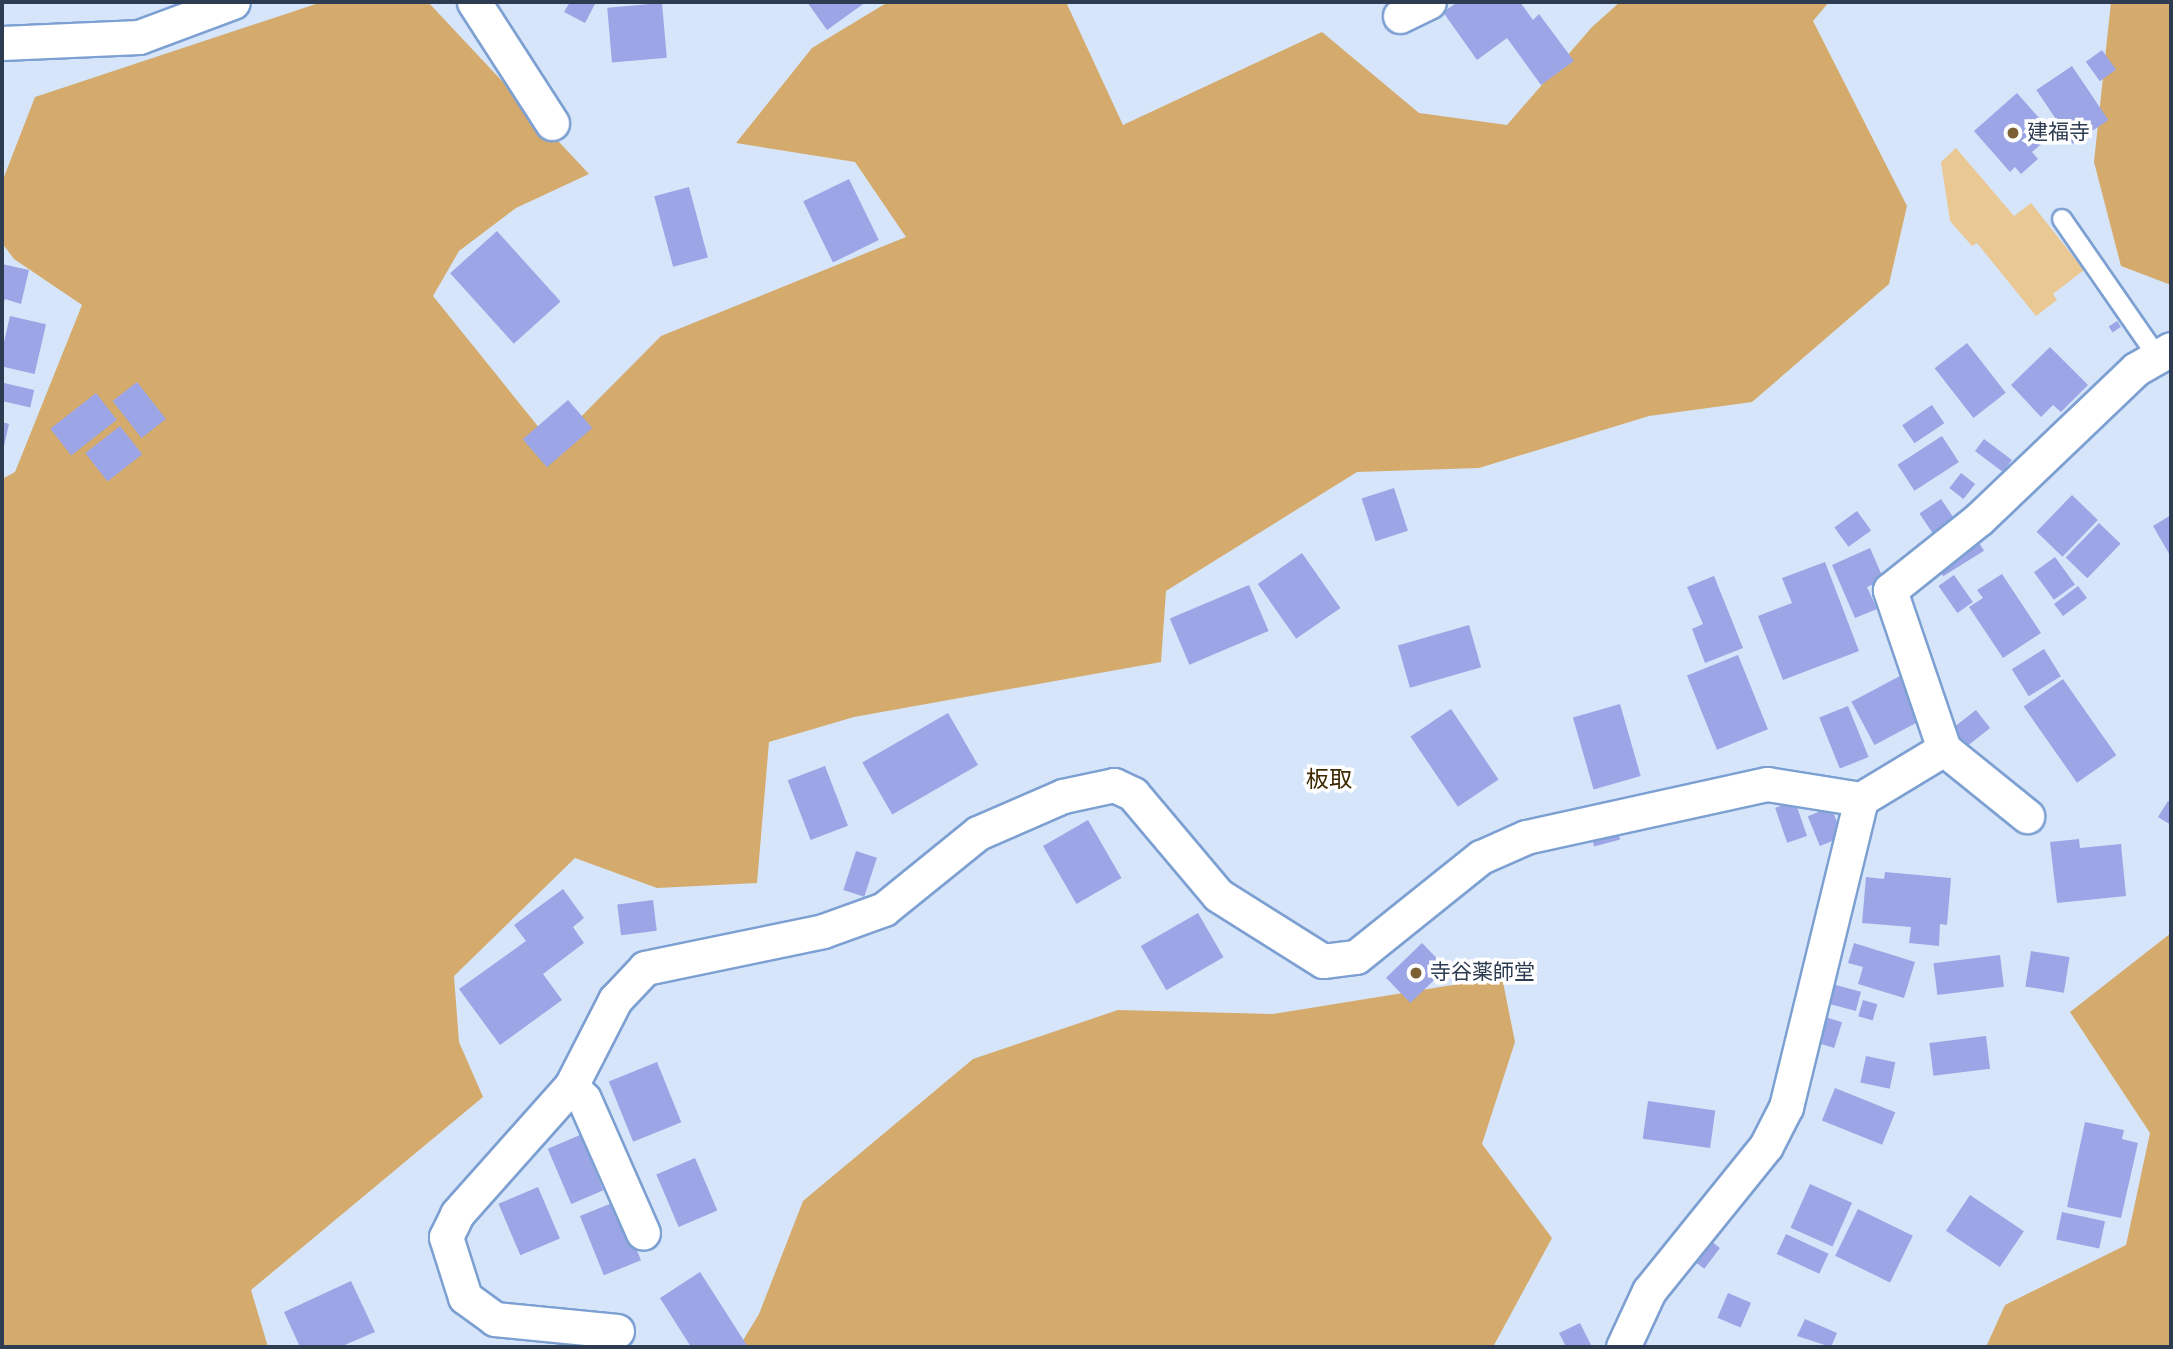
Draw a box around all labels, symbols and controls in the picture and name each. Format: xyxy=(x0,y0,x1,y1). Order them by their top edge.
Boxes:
place label: 建福寺 xyxy=(2027,120,2090,146)
marker: 建福寺 xyxy=(2005,125,2021,141)
district label: 板取 xyxy=(1306,766,1352,794)
place label: 寺谷薬師堂 xyxy=(1430,960,1535,986)
marker: 寺谷薬師堂 xyxy=(1408,965,1424,981)

